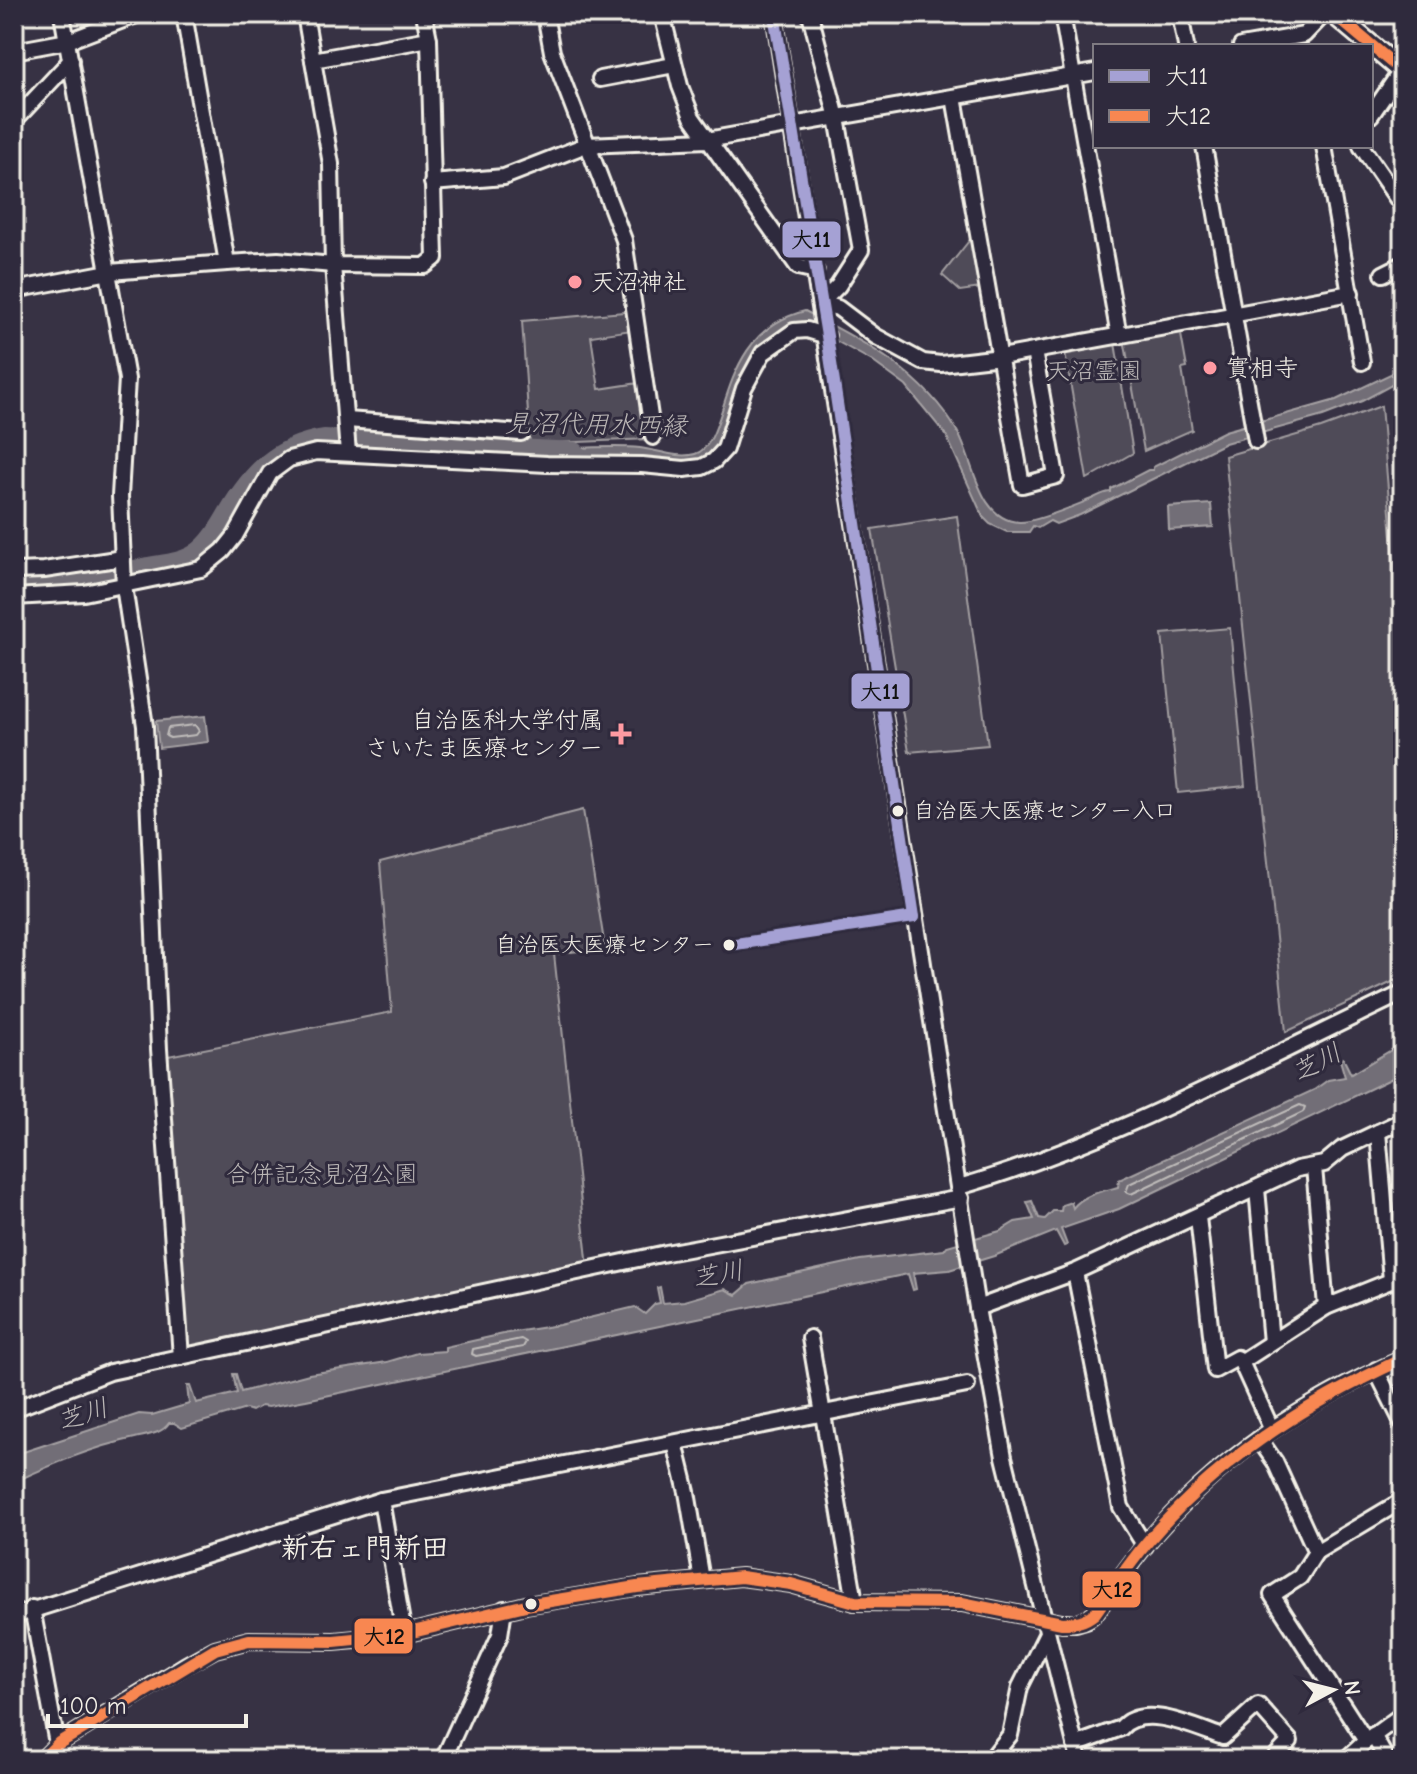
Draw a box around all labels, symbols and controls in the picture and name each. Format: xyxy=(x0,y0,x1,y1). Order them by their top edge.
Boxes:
legend xyxy=(1093,44,1373,148)
text: 大11 xyxy=(1165,62,1208,90)
text: 大12 xyxy=(1165,102,1211,130)
line badge: 大11 xyxy=(781,220,842,259)
text: 大11 xyxy=(791,227,831,253)
place label: 天沼神社 xyxy=(591,268,687,296)
marker: 天沼神社 xyxy=(566,273,584,291)
place label: 實相寺 xyxy=(1226,354,1298,382)
park label: 天沼霊園 xyxy=(1046,357,1142,385)
marker: 實相寺 xyxy=(1201,359,1219,377)
water label: 見沼代用水西縁 xyxy=(505,408,689,442)
line badge: 大11 xyxy=(850,672,911,710)
text: 大11 xyxy=(860,679,900,705)
place label: 自治医科大学付属 さいたま医療センター xyxy=(365,706,603,762)
marker: 自治医科大学付属 さいたま医療センター xyxy=(610,723,632,745)
place label: 自治医大医療センター入口 xyxy=(913,798,1176,824)
marker: 自治医大医療センター入口 xyxy=(890,803,906,819)
place label: 自治医大医療センター xyxy=(495,932,714,958)
marker: 自治医大医療センター xyxy=(721,937,737,953)
water label: 芝川 xyxy=(1287,1038,1347,1088)
park label: 合併記念見沼公園 xyxy=(226,1160,418,1188)
water label: 芝川 xyxy=(690,1255,746,1295)
water label: 芝川 xyxy=(54,1393,112,1437)
district label: 新右ェ門新田 xyxy=(281,1532,449,1564)
line badge: 大12 xyxy=(1081,1570,1142,1609)
text: 大12 xyxy=(1091,1577,1133,1603)
unlabelled marker xyxy=(523,1596,539,1612)
line badge: 大12 xyxy=(353,1617,414,1655)
text: 大12 xyxy=(363,1624,405,1650)
north arrow xyxy=(1293,1650,1373,1730)
scale bar xyxy=(48,1678,246,1728)
text: N xyxy=(1338,1679,1366,1696)
text: 100 m xyxy=(60,1692,127,1720)

